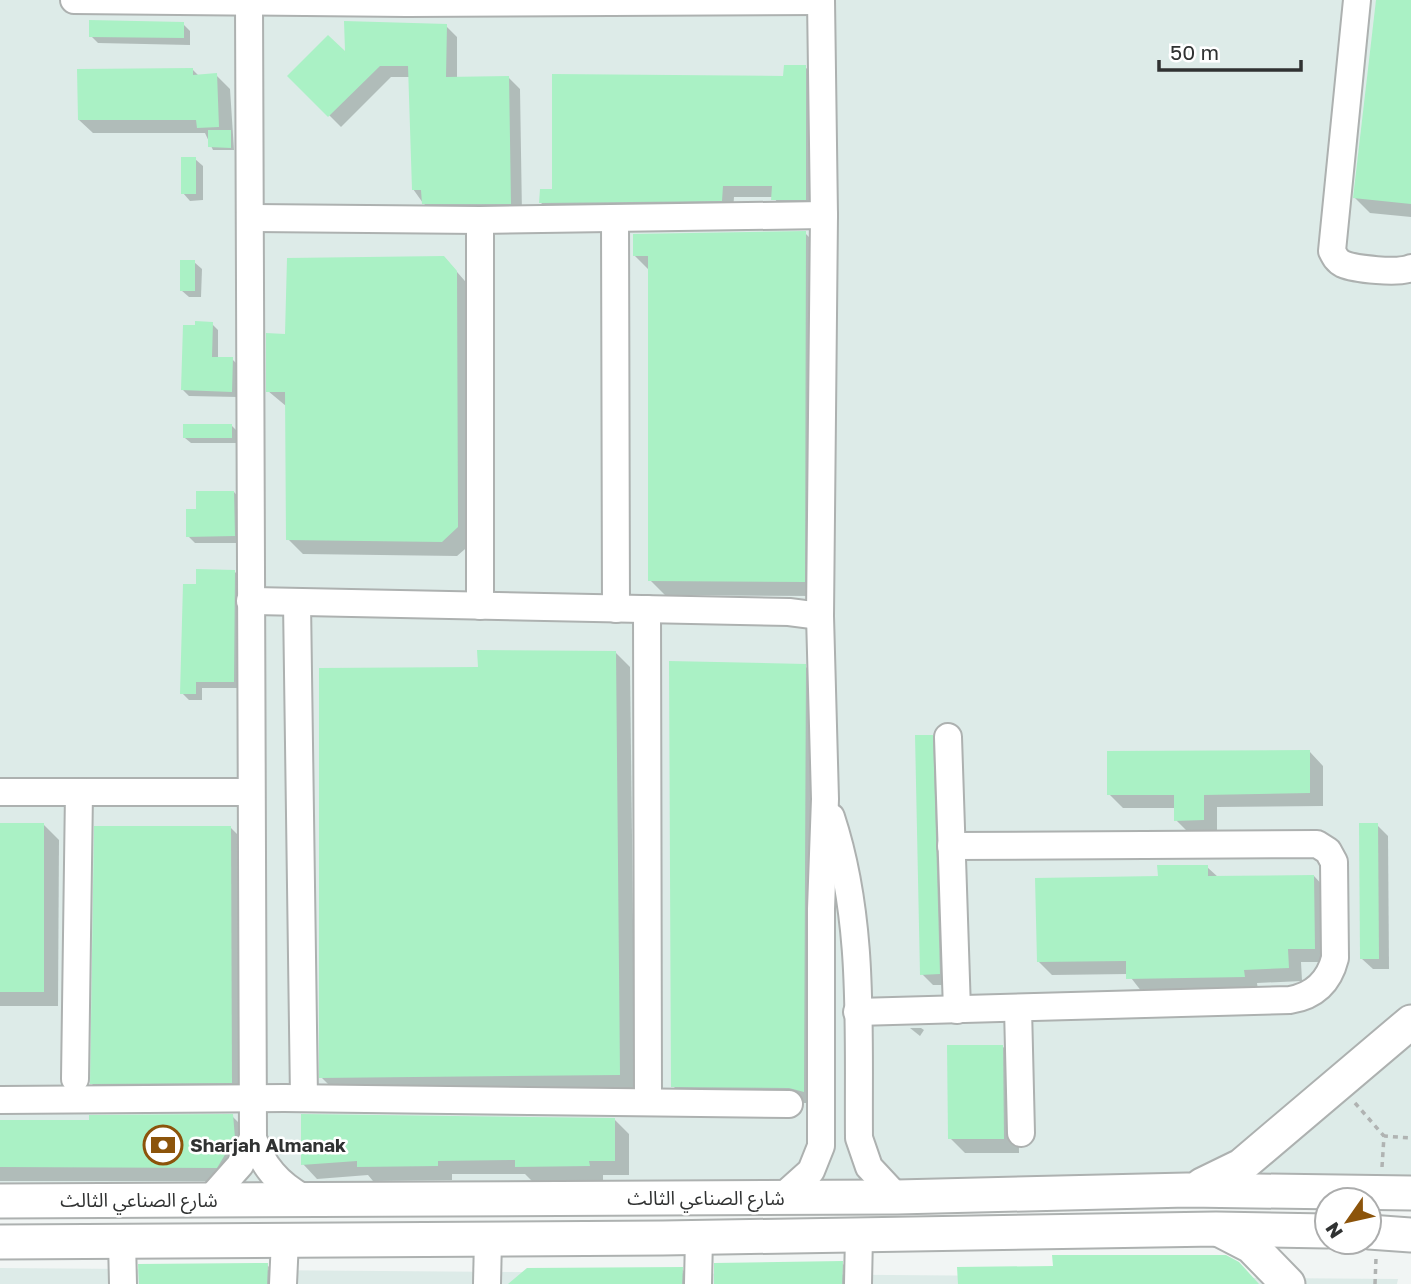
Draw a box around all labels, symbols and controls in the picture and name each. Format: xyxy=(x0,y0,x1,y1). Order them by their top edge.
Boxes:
scale bar xyxy=(1159,28,1301,72)
text: 50 m xyxy=(1170,39,1219,65)
bank icon: Sharjah Almanak xyxy=(142,1124,184,1166)
place label: Sharjah Almanak xyxy=(190,1133,346,1156)
street label: شارع الصناعي الثالث xyxy=(627,1186,785,1213)
north arrow xyxy=(1313,1186,1383,1256)
street label: شارع الصناعي الثالث xyxy=(60,1188,218,1215)
text: N xyxy=(1320,1218,1347,1243)

